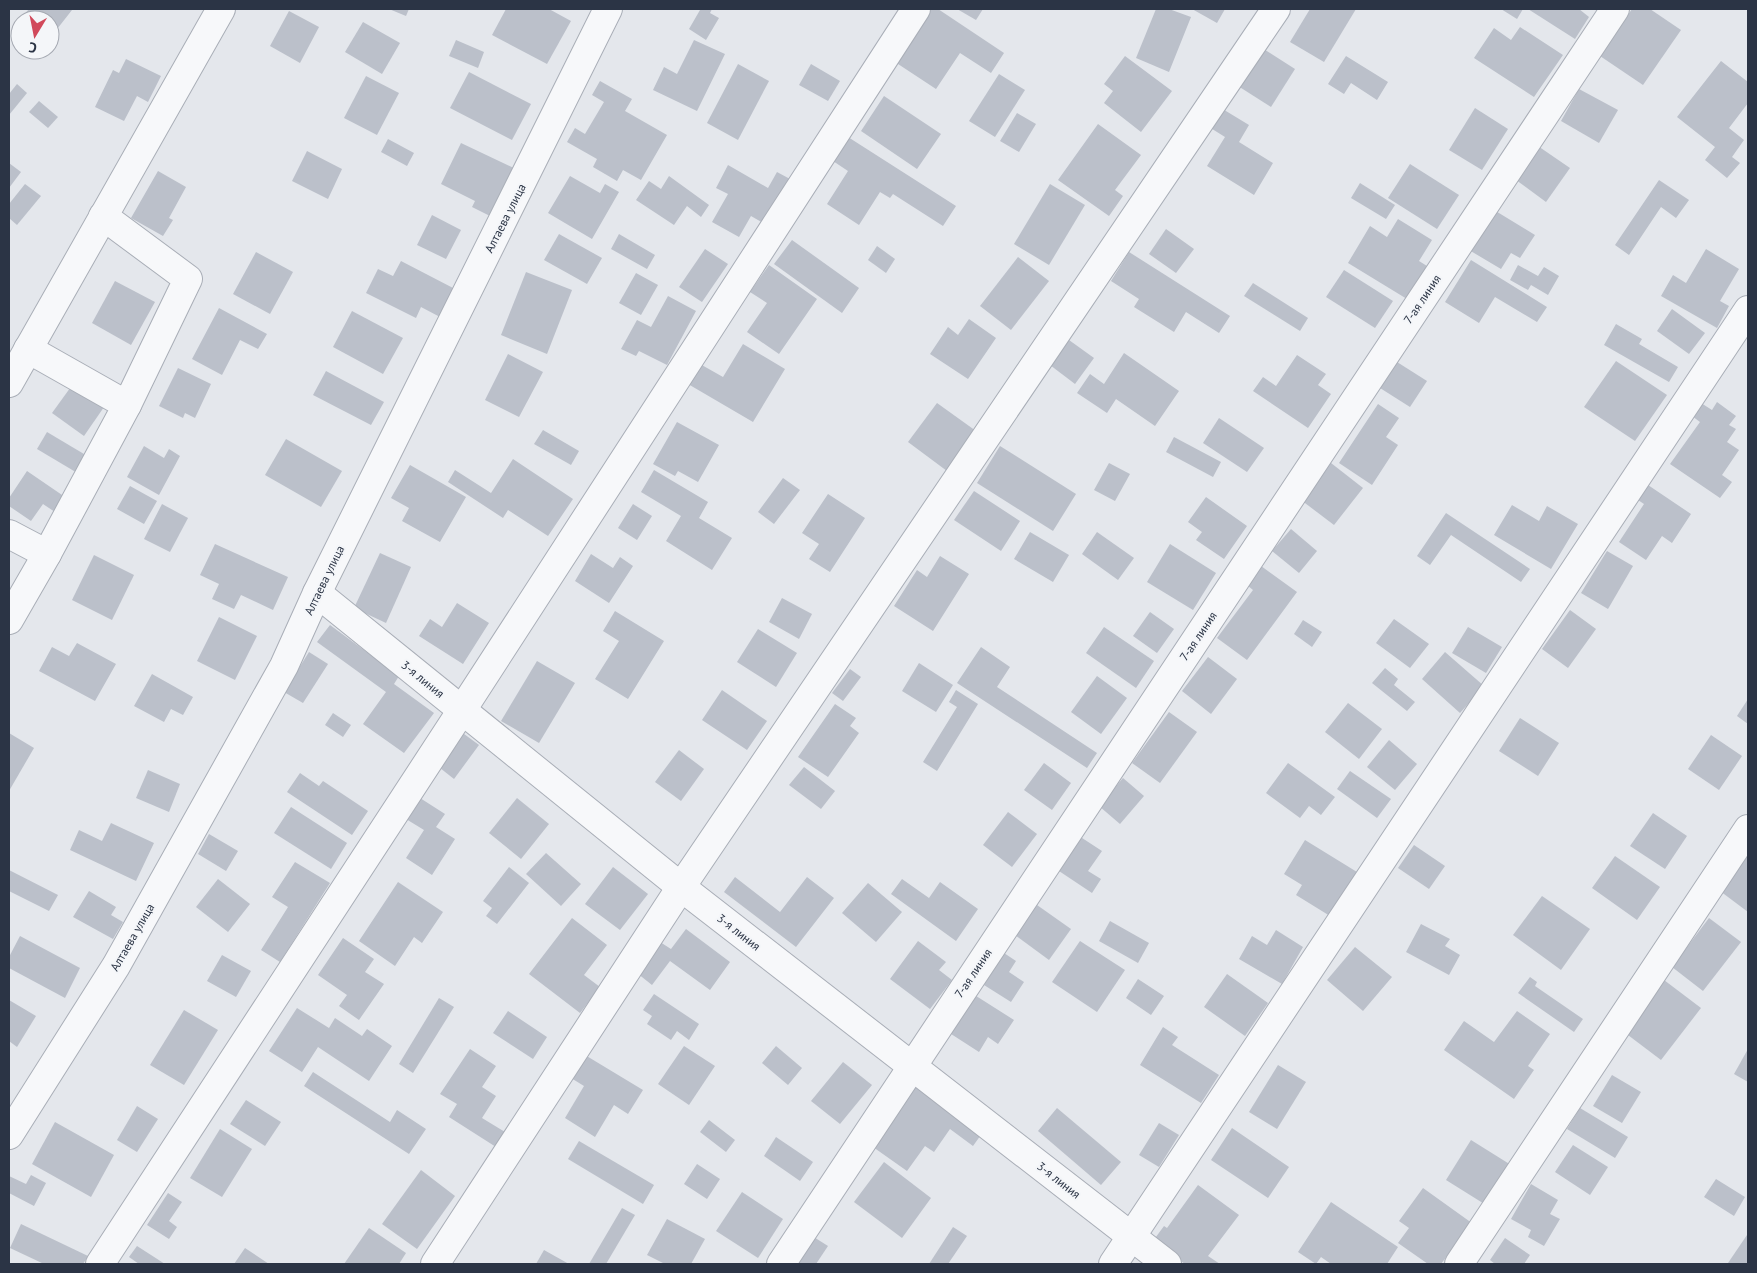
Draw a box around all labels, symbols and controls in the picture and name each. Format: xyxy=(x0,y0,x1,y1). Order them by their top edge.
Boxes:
north arrow xyxy=(10,10,60,60)
text: С xyxy=(27,38,38,57)
street label: Алтаева улица xyxy=(481,181,529,255)
street label: 7-ая линия xyxy=(1400,271,1444,327)
street label: Алтаева улица xyxy=(301,543,347,617)
street label: 7-ая линия xyxy=(1176,608,1220,664)
street label: 3-я линия xyxy=(398,657,448,701)
street label: Алтаева улица xyxy=(107,901,157,973)
street label: 3-я линия xyxy=(714,910,764,954)
street label: 7-ая линия xyxy=(951,945,995,1001)
street label: 3-я линия xyxy=(1034,1158,1084,1202)

